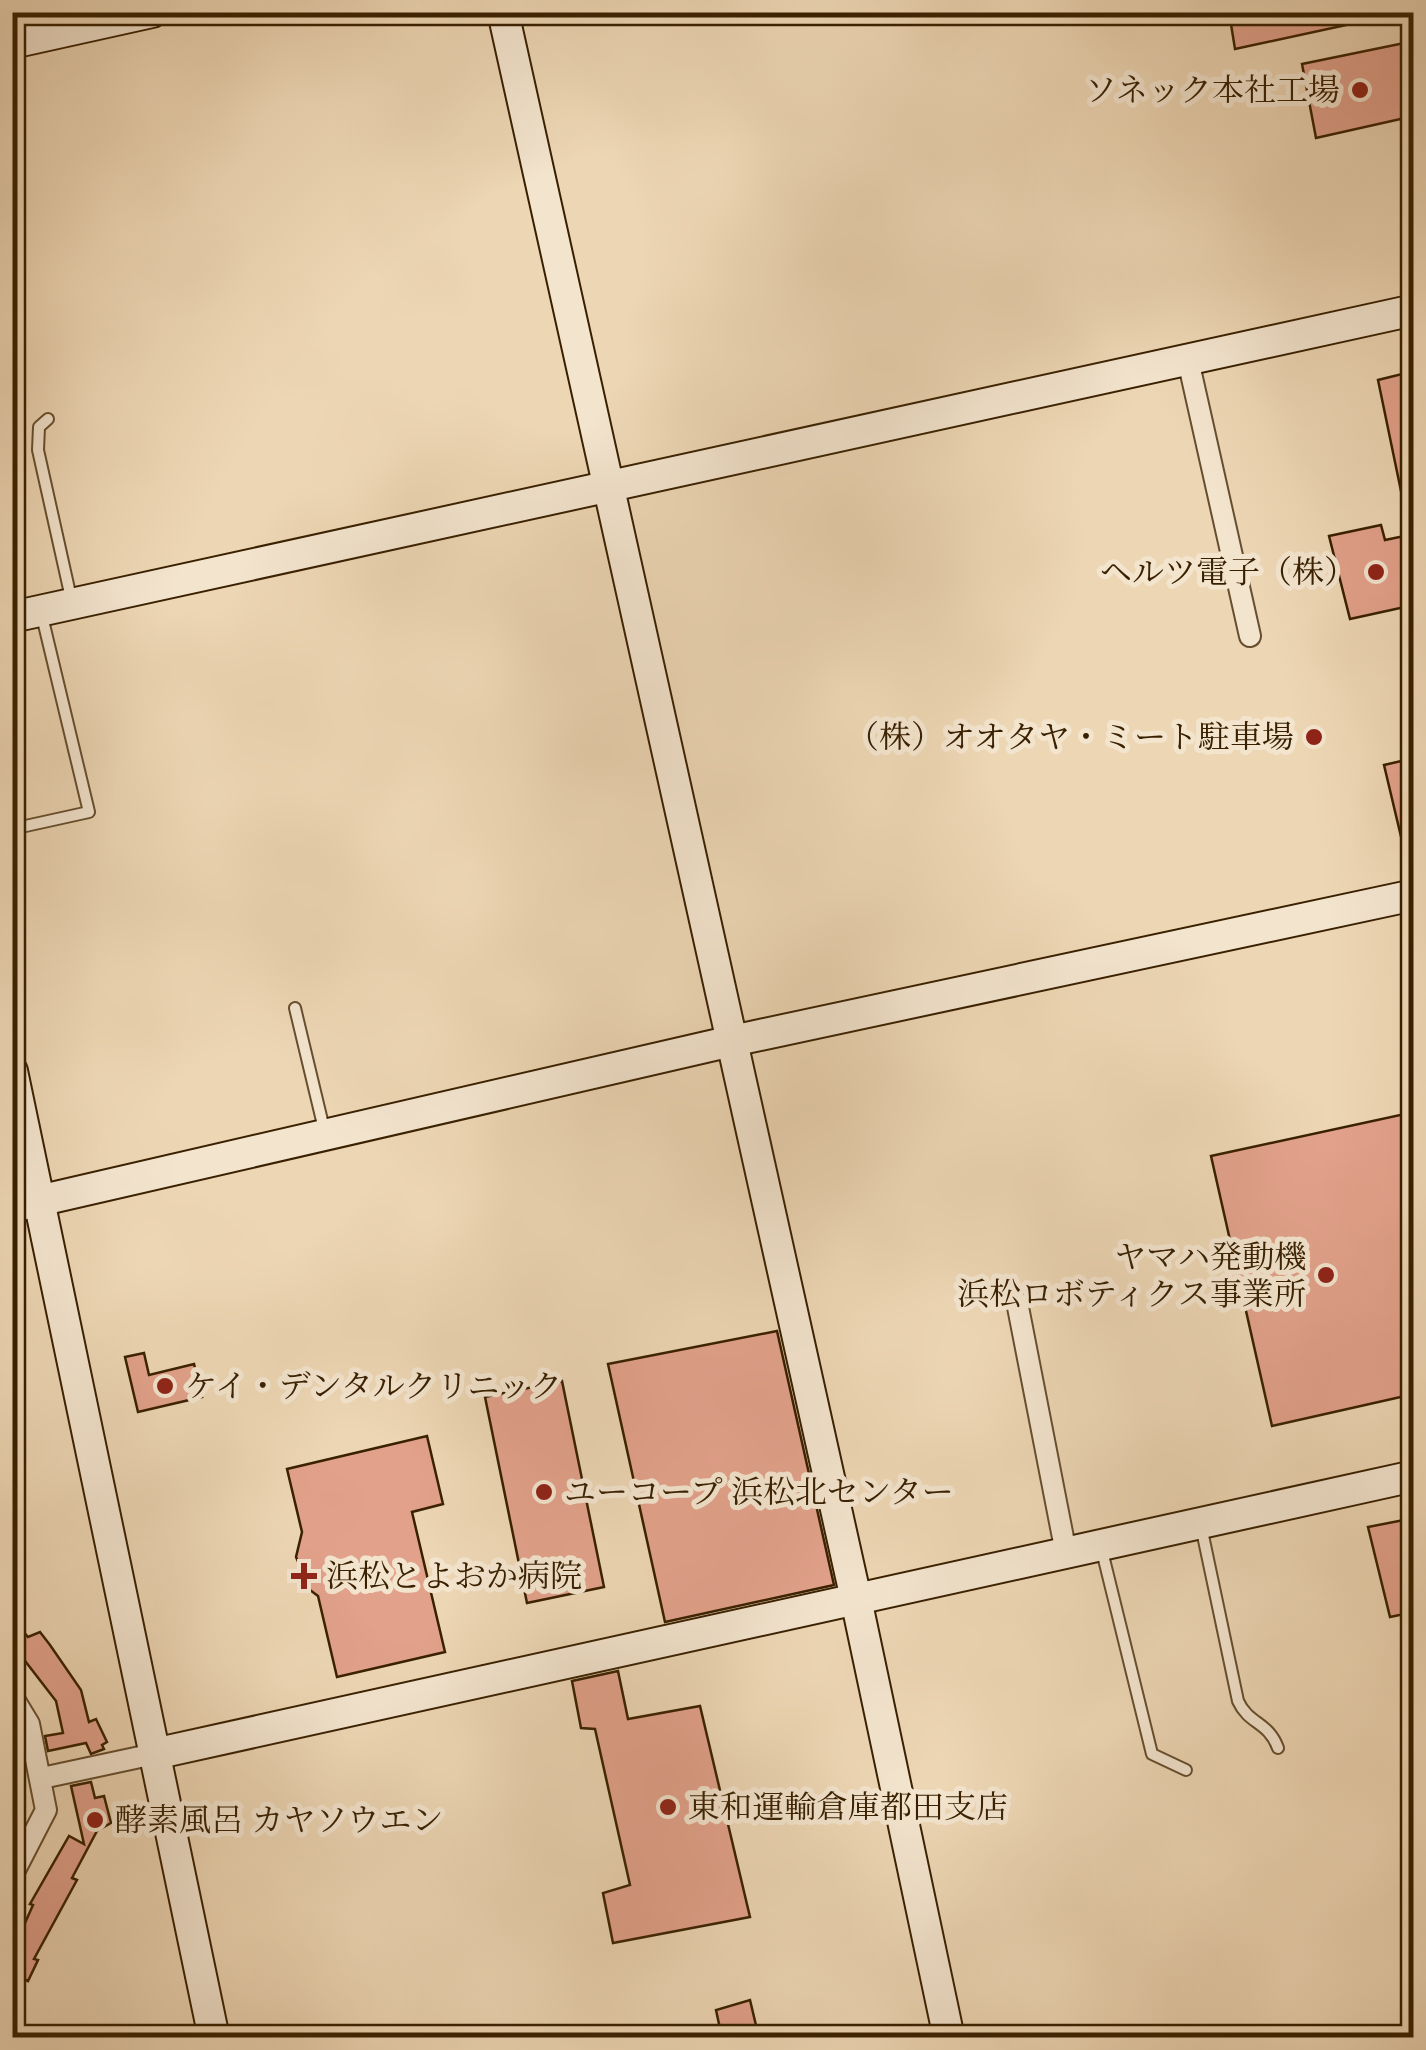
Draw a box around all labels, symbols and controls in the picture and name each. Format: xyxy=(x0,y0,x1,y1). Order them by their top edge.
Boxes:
place label: ソネック本社工場 xyxy=(1085,70,1340,109)
marker: ソネック本社工場 xyxy=(1349,79,1371,101)
place label: ヘルツ電子（株） xyxy=(1100,552,1356,591)
marker: ヘルツ電子（株） xyxy=(1365,561,1387,583)
place label: （株）オオタヤ・ミート駐車場 xyxy=(847,717,1294,756)
marker: （株）オオタヤ・ミート駐車場 xyxy=(1303,726,1325,748)
place label: ヤマハ発動機 浜松ロボティクス事業所 xyxy=(957,1237,1306,1313)
marker: ヤマハ発動機 浜松ロボティクス事業所 xyxy=(1315,1264,1337,1286)
place label: ケイ・デンタルクリニック xyxy=(185,1366,562,1405)
marker: ケイ・デンタルクリニック xyxy=(154,1375,176,1397)
place label: ユーコープ 浜松北センター xyxy=(564,1472,954,1511)
marker: ユーコープ 浜松北センター xyxy=(533,1481,555,1503)
place label: 浜松とよおか病院 xyxy=(326,1556,582,1595)
marker: 浜松とよおか病院 xyxy=(291,1563,317,1589)
place label: 東和運輸倉庫都田支店 xyxy=(688,1787,1008,1826)
marker: 東和運輸倉庫都田支店 xyxy=(657,1796,679,1818)
place label: 酵素風呂 カヤソウエン xyxy=(115,1800,444,1839)
marker: 酵素風呂 カヤソウエン xyxy=(84,1809,106,1831)

